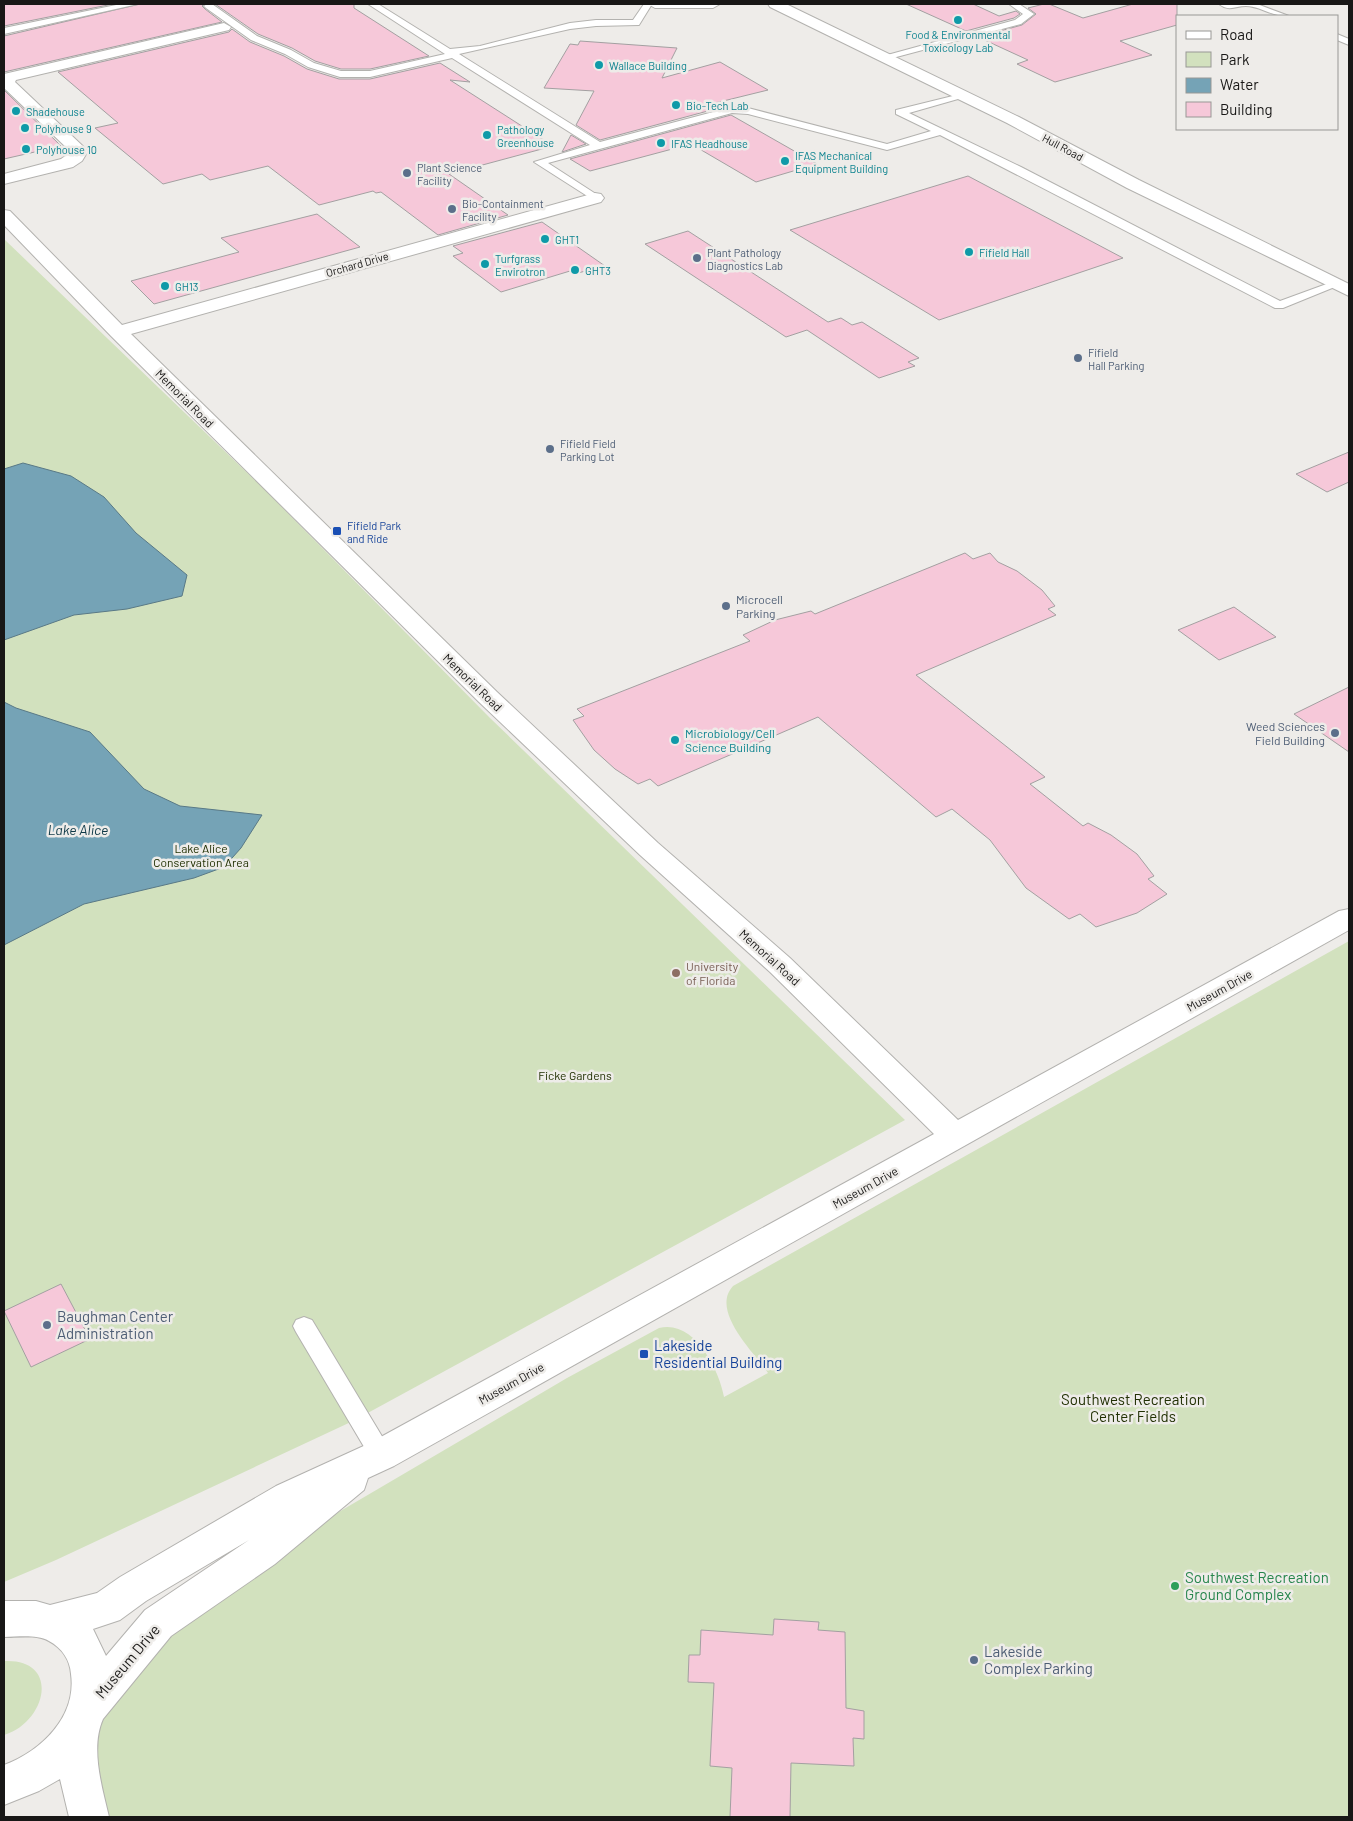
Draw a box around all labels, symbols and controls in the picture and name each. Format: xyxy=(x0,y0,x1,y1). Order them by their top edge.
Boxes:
marker: Food & Environmental Toxicology Lab xyxy=(952,14,964,26)
legend xyxy=(1176,15,1338,130)
text: Road xyxy=(1220,25,1253,43)
place label: Food & Environmental Toxicology Lab xyxy=(906,28,1010,54)
text: Park xyxy=(1220,50,1250,68)
marker: Wallace Building xyxy=(593,59,605,71)
place label: Wallace Building xyxy=(609,59,687,72)
text: Water xyxy=(1220,75,1259,93)
marker: Bio-Tech Lab xyxy=(670,99,682,111)
place label: Bio-Tech Lab xyxy=(686,99,749,112)
text: Building xyxy=(1220,100,1273,118)
marker: Shadehouse xyxy=(10,105,22,117)
place label: Shadehouse xyxy=(26,105,85,118)
marker: Polyhouse 9 xyxy=(19,122,31,134)
place label: Polyhouse 9 xyxy=(35,122,92,135)
place label: Pathology Greenhouse xyxy=(497,123,554,149)
marker: Pathology Greenhouse xyxy=(481,129,493,141)
street label: Hull Road xyxy=(1040,131,1086,163)
marker: IFAS Headhouse xyxy=(655,137,667,149)
place label: IFAS Headhouse xyxy=(671,137,748,150)
marker: Polyhouse 10 xyxy=(20,143,32,155)
place label: Polyhouse 10 xyxy=(36,143,97,156)
place label: IFAS Mechanical Equipment Building xyxy=(795,149,888,175)
marker: IFAS Mechanical Equipment Building xyxy=(779,155,791,167)
place label: Plant Science Facility xyxy=(417,161,482,187)
marker: Plant Science Facility xyxy=(401,167,413,179)
place label: Bio-Containment Facility xyxy=(462,197,544,223)
marker: Bio-Containment Facility xyxy=(446,203,458,215)
marker: GHT1 xyxy=(539,233,551,245)
place label: GHT1 xyxy=(555,233,579,246)
place label: Plant Pathology Diagnostics Lab xyxy=(707,246,783,272)
marker: Fifield Hall xyxy=(963,246,975,258)
place label: Fifield Hall xyxy=(979,246,1029,259)
street label: Orchard Drive xyxy=(324,249,390,279)
place label: Turfgrass Envirotron xyxy=(495,252,545,278)
marker: Plant Pathology Diagnostics Lab xyxy=(691,252,703,264)
marker: Turfgrass Envirotron xyxy=(479,258,491,270)
marker: GHT3 xyxy=(569,264,581,276)
place label: GHT3 xyxy=(585,264,611,277)
marker: GH13 xyxy=(159,280,171,292)
place label: GH13 xyxy=(175,280,198,293)
place label: Fifield Hall Parking xyxy=(1088,346,1144,372)
marker: Fifield Hall Parking xyxy=(1072,352,1084,364)
street label: Memorial Road xyxy=(153,366,217,430)
place label: Fifield Field Parking Lot xyxy=(560,437,616,463)
marker: Fifield Field Parking Lot xyxy=(544,443,556,455)
place label: Fifield Park and Ride xyxy=(347,519,401,545)
marker: Fifield Park and Ride xyxy=(331,525,343,537)
place label: Microcell Parking xyxy=(736,592,783,620)
marker: Microcell Parking xyxy=(720,600,732,612)
street label: Memorial Road xyxy=(441,650,505,714)
place label: Weed Sciences Field Building xyxy=(1246,719,1325,747)
place label: Microbiology/Cell Science Building xyxy=(685,726,775,754)
marker: Weed Sciences Field Building xyxy=(1329,727,1341,739)
marker: Microbiology/Cell Science Building xyxy=(669,734,681,746)
water label: Lake Alice xyxy=(48,821,108,838)
park label: Lake Alice Conservation Area xyxy=(153,841,249,869)
street label: Memorial Road xyxy=(737,926,803,988)
place label: University of Florida xyxy=(686,959,739,987)
street label: Museum Drive xyxy=(1184,966,1254,1014)
marker: University of Florida xyxy=(670,967,682,979)
park label: Ficke Gardens xyxy=(538,1068,612,1082)
street label: Museum Drive xyxy=(830,1163,900,1211)
place label: Baughman Center Administration xyxy=(57,1307,174,1342)
marker: Baughman Center Administration xyxy=(41,1319,53,1331)
place label: Lakeside Residential Building xyxy=(654,1336,782,1371)
marker: Lakeside Residential Building xyxy=(638,1348,650,1360)
street label: Museum Drive xyxy=(476,1359,546,1407)
park label: Southwest Recreation Center Fields xyxy=(1061,1390,1205,1425)
place label: Southwest Recreation Ground Complex xyxy=(1185,1568,1329,1603)
marker: Southwest Recreation Ground Complex xyxy=(1169,1580,1181,1592)
street label: Museum Drive xyxy=(91,1620,163,1702)
place label: Lakeside Complex Parking xyxy=(984,1642,1093,1677)
marker: Lakeside Complex Parking xyxy=(968,1654,980,1666)

